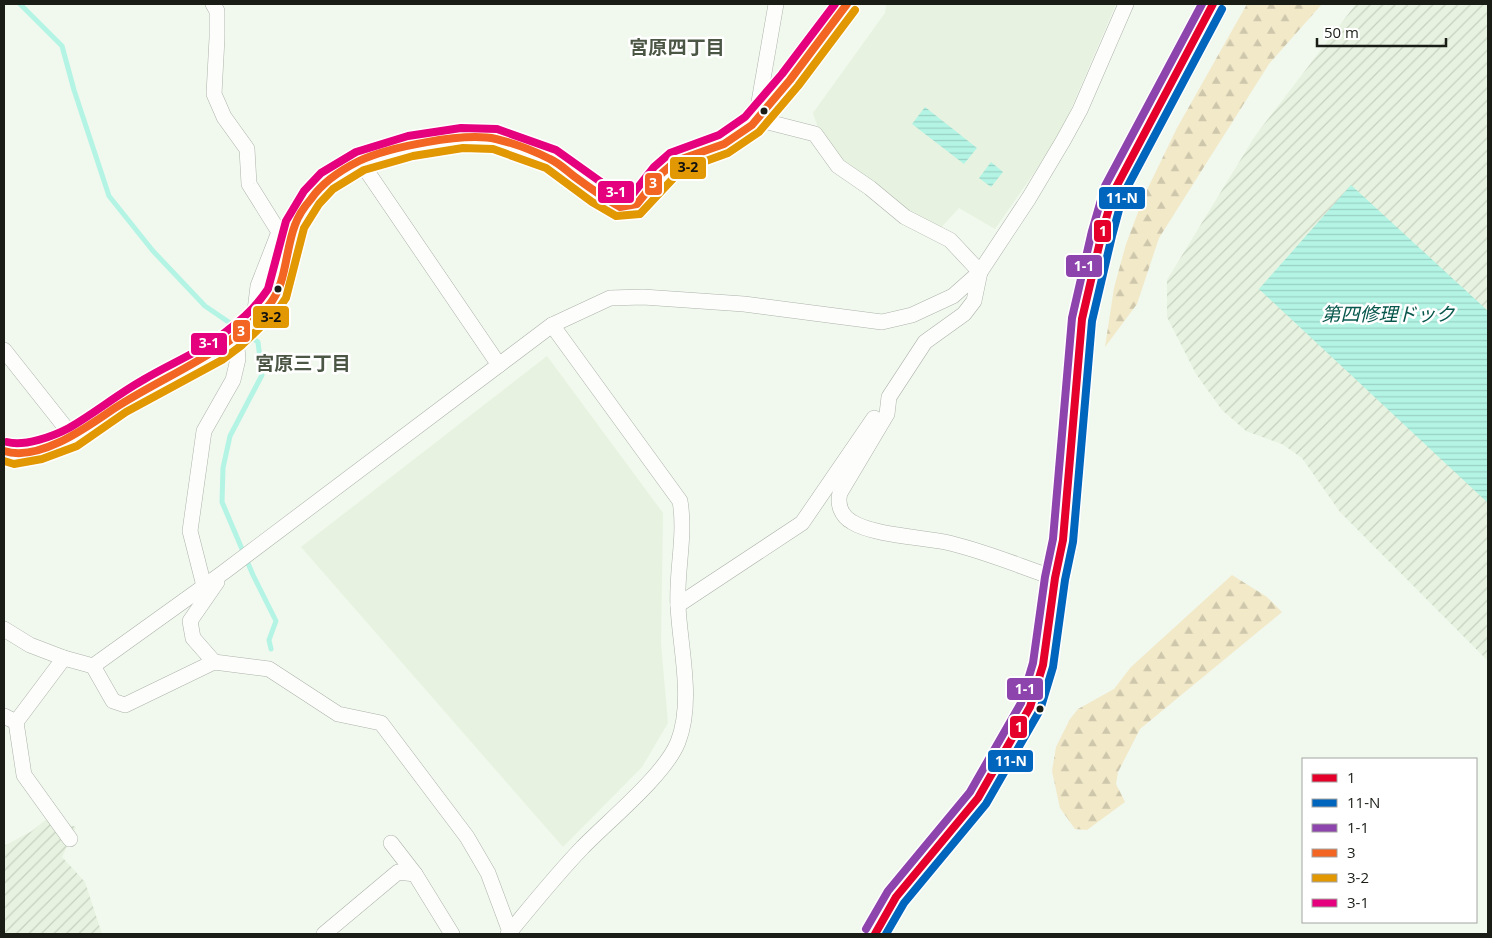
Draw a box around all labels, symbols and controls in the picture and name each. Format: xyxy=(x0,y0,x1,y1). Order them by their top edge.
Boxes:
scale bar xyxy=(1317,15,1446,47)
text: 50 m xyxy=(1324,22,1359,42)
district label: 宮原四丁目 xyxy=(629,34,725,60)
unlabelled marker xyxy=(759,106,769,116)
line badge: 3-2 xyxy=(669,156,707,180)
text: 3-2 xyxy=(678,157,698,176)
line badge: 3 xyxy=(644,172,663,196)
text: 3 xyxy=(649,173,657,192)
line badge: 3-1 xyxy=(597,180,635,204)
text: 3-1 xyxy=(606,182,626,201)
line badge: 11-N xyxy=(1098,186,1146,210)
text: 11-N xyxy=(1106,188,1138,207)
line badge: 1 xyxy=(1093,219,1112,243)
text: 1 xyxy=(1099,221,1107,240)
line badge: 1-1 xyxy=(1065,254,1103,278)
text: 1-1 xyxy=(1074,256,1094,275)
unlabelled marker xyxy=(273,284,283,294)
water label: 第四修理ドック xyxy=(1321,301,1455,327)
line badge: 3-2 xyxy=(252,305,290,329)
text: 3-2 xyxy=(261,307,281,326)
line badge: 3 xyxy=(232,319,251,343)
text: 3 xyxy=(237,321,245,340)
line badge: 3-1 xyxy=(190,332,228,356)
text: 3-1 xyxy=(199,333,219,352)
district label: 宮原三丁目 xyxy=(255,350,351,376)
line badge: 1-1 xyxy=(1006,677,1044,701)
text: 1-1 xyxy=(1015,679,1035,698)
unlabelled marker xyxy=(1035,704,1045,714)
line badge: 1 xyxy=(1009,715,1028,739)
text: 1 xyxy=(1015,717,1023,736)
line badge: 11-N xyxy=(987,749,1034,773)
text: 11-N xyxy=(995,751,1027,770)
legend xyxy=(1302,758,1477,923)
text: 1 xyxy=(1347,767,1356,787)
text: 11-N xyxy=(1347,792,1380,812)
text: 1-1 xyxy=(1347,817,1369,837)
text: 3 xyxy=(1347,842,1356,862)
text: 3-2 xyxy=(1347,867,1369,887)
text: 3-1 xyxy=(1347,892,1369,912)

